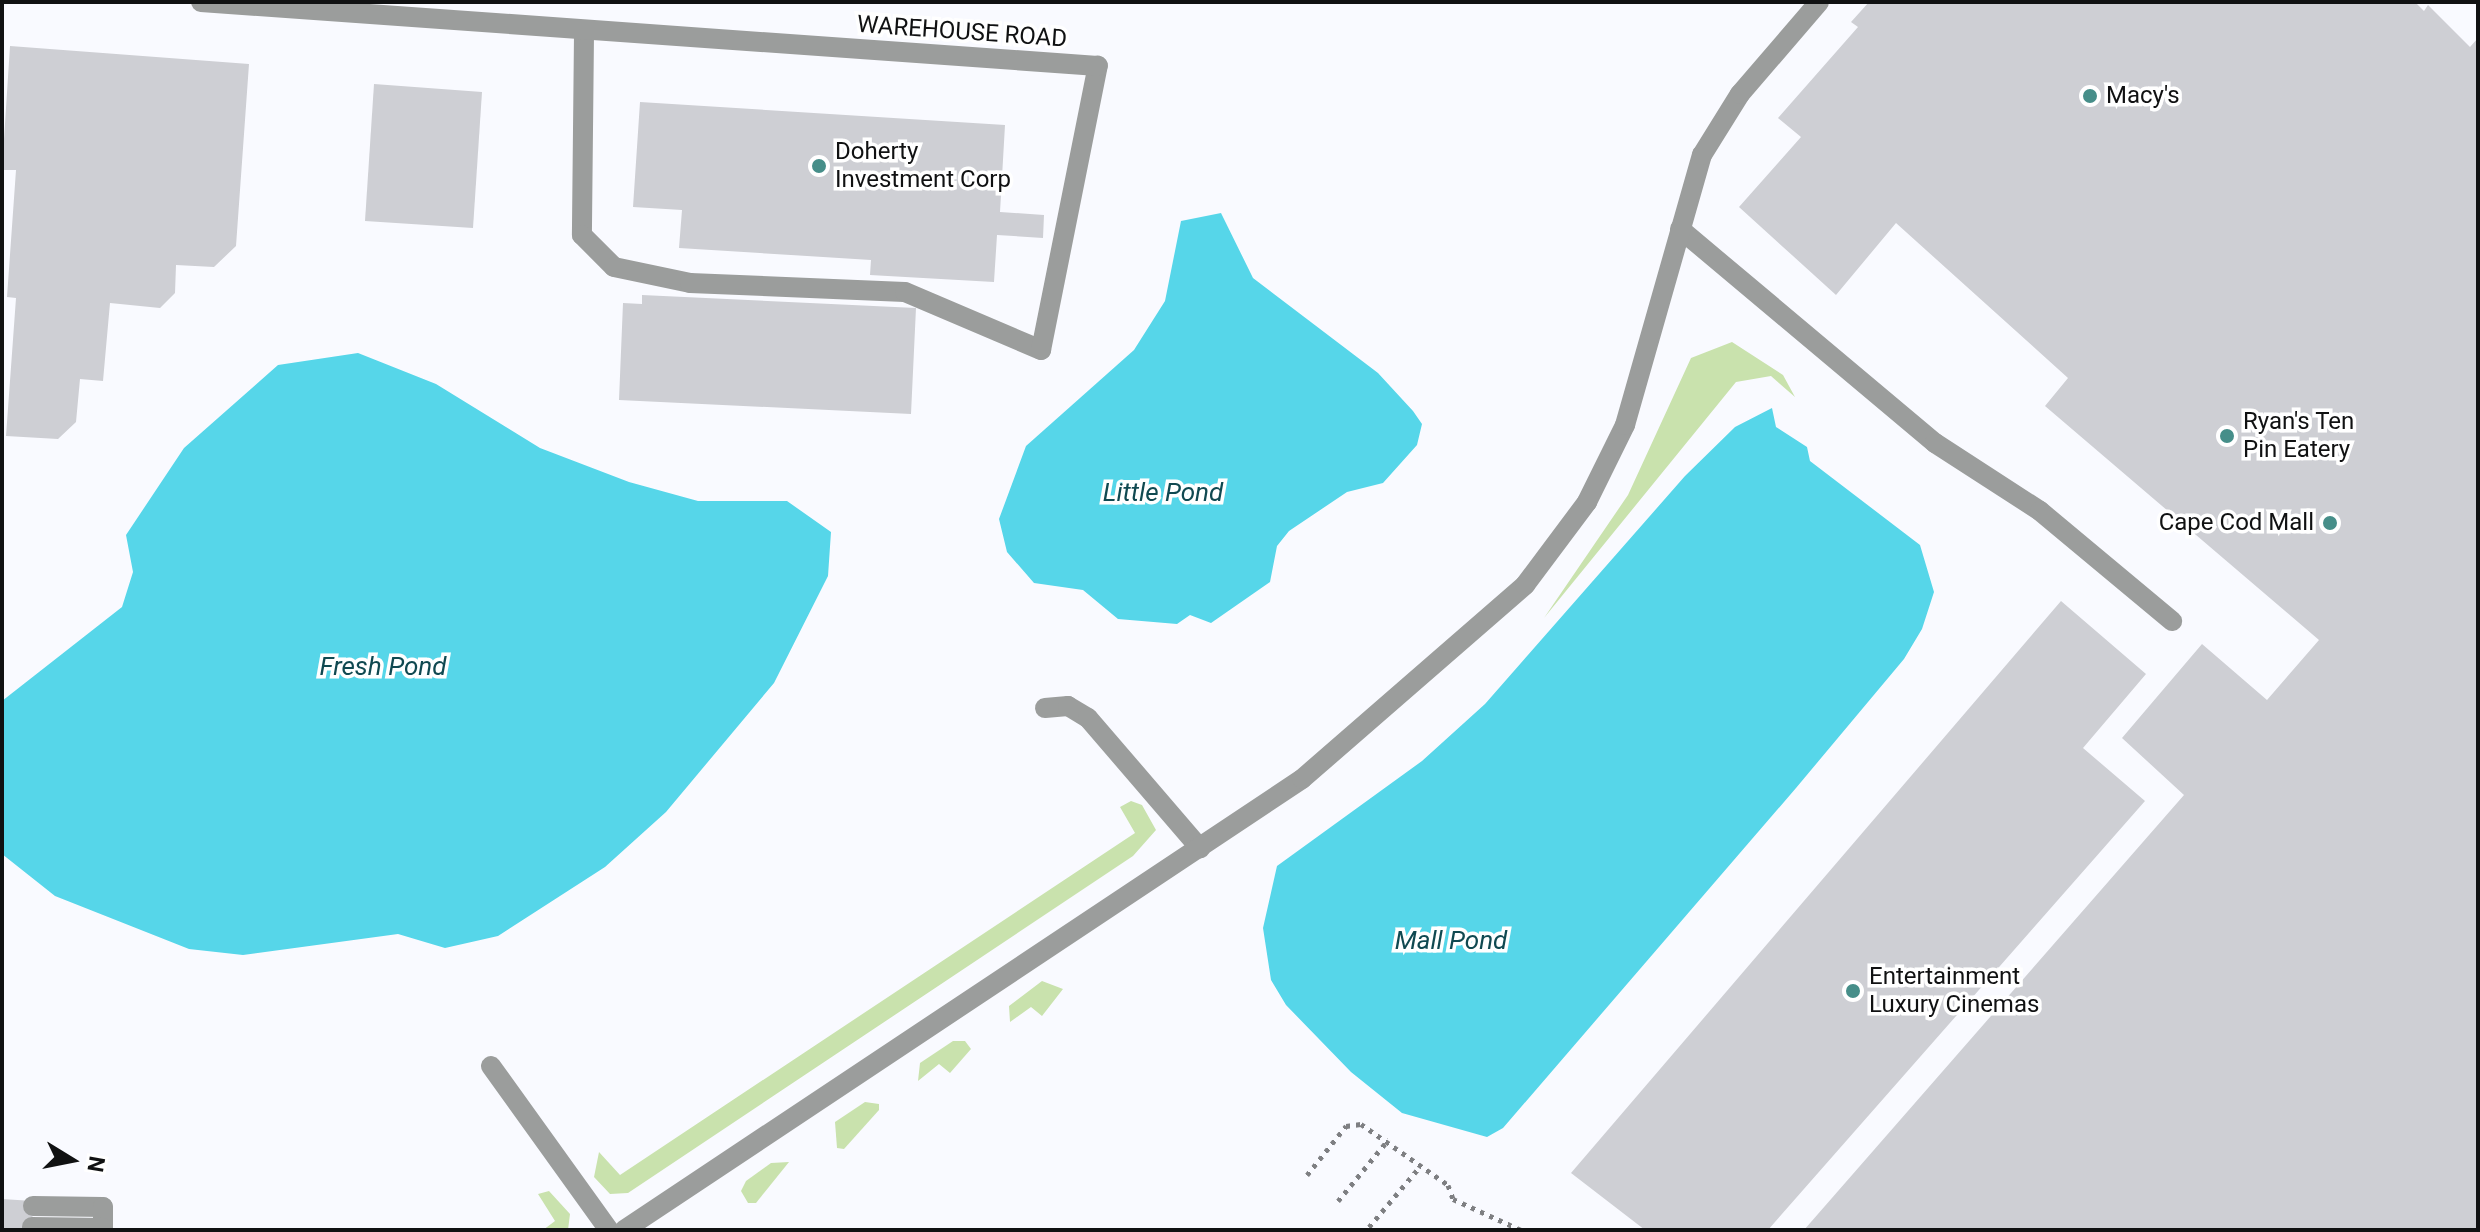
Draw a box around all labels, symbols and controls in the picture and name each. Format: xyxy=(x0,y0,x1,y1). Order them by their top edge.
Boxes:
street label: WAREHOUSE ROAD xyxy=(856,10,1068,54)
place label: Macy's xyxy=(2106,82,2180,110)
marker: Macy's xyxy=(2081,87,2099,105)
place label: Doherty Investment Corp xyxy=(835,138,1011,194)
marker: Doherty Investment Corp xyxy=(810,157,828,175)
place label: Ryan's Ten Pin Eatery xyxy=(2243,408,2355,464)
marker: Ryan's Ten Pin Eatery xyxy=(2218,427,2236,445)
water label: Little Pond xyxy=(1103,477,1223,509)
place label: Cape Cod Mall xyxy=(2159,509,2314,537)
marker: Cape Cod Mall xyxy=(2321,514,2339,532)
water label: Fresh Pond xyxy=(320,651,446,683)
water label: Mall Pond xyxy=(1395,925,1507,957)
place label: Entertainment Luxury Cinemas xyxy=(1869,963,2039,1019)
marker: Entertainment Luxury Cinemas xyxy=(1844,982,1862,1000)
north arrow xyxy=(32,1120,112,1200)
text: N xyxy=(82,1154,110,1174)

